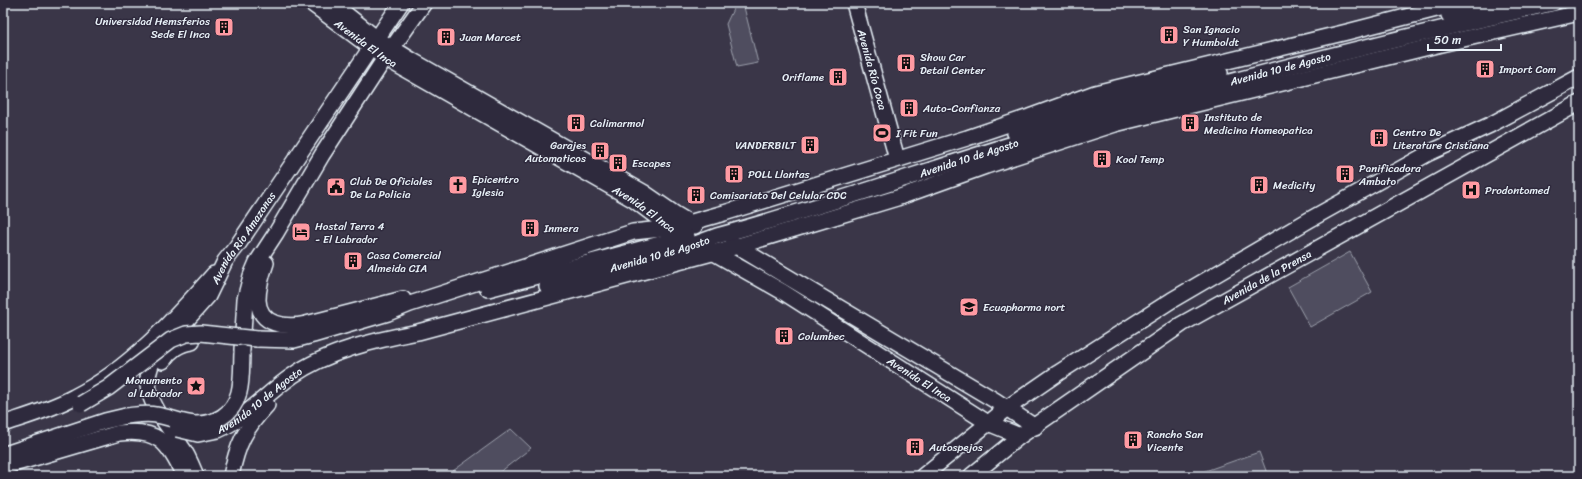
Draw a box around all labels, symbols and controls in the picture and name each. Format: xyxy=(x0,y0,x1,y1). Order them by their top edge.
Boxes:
place label: Universidad Hemsferios Sede El Inca xyxy=(95,12,211,44)
street label: Avenida El Inca xyxy=(329,14,401,73)
building icon: Universidad Hemsferios Sede El Inca xyxy=(213,16,235,38)
place label: San Ignacio Y Humboldt xyxy=(1183,20,1240,52)
building icon: San Ignacio Y Humboldt xyxy=(1158,24,1180,46)
building icon: Juan Marcet xyxy=(435,26,457,48)
street label: Avenida Río Coca xyxy=(851,26,892,113)
scale bar xyxy=(1428,26,1501,52)
place label: Juan Marcet xyxy=(459,28,521,47)
text: 50 m xyxy=(1434,29,1461,51)
street label: Avenida 10 de Agosto xyxy=(1227,47,1333,92)
place label: Show Car Detail Center xyxy=(920,48,987,80)
building icon: Show Car Detail Center xyxy=(895,52,917,74)
building icon: Import Com xyxy=(1474,58,1496,80)
place label: Import Com xyxy=(1498,60,1557,79)
building icon: Oriflame xyxy=(827,66,849,88)
place label: Oriflame xyxy=(782,68,825,87)
building icon: Auto-Confianza xyxy=(898,97,920,119)
place label: Auto-Confianza xyxy=(922,99,1001,118)
place label: Instituto de Medicina Homeopatica xyxy=(1203,108,1313,140)
building icon: Calimarmol xyxy=(565,112,587,134)
building icon: Instituto de Medicina Homeopatica xyxy=(1179,112,1201,134)
place label: Calimarmol xyxy=(590,114,645,133)
sports icon: I Fit Fun xyxy=(871,122,893,144)
place label: Centro De Literature Cristiana xyxy=(1393,123,1489,155)
place label: I Fit Fun xyxy=(895,124,938,143)
building icon: Centro De Literature Cristiana xyxy=(1368,127,1390,149)
street label: Avenida 10 de Agosto xyxy=(916,133,1022,183)
building icon: VANDERBILT xyxy=(799,134,821,156)
place label: Garajes Automaticos xyxy=(524,136,587,168)
place label: VANDERBILT xyxy=(735,136,797,155)
building icon: Garajes Automaticos xyxy=(589,140,611,162)
building icon: Kool Temp xyxy=(1091,148,1113,170)
place label: Kool Temp xyxy=(1116,150,1164,169)
building icon: Escapes xyxy=(607,152,629,174)
place label: Escapes xyxy=(632,154,672,173)
place label: Panificadora Ambato xyxy=(1358,159,1421,191)
building icon: POLL Llantas xyxy=(723,163,745,185)
building icon: Panificadora Ambato xyxy=(1334,163,1356,185)
place label: POLL Llantas xyxy=(748,165,810,184)
place label: Epicentro Iglesia xyxy=(471,170,519,202)
place label: Club De Oficiales De La Policia xyxy=(350,172,433,204)
church icon: Epicentro Iglesia xyxy=(447,174,469,196)
building icon: Medicity xyxy=(1248,174,1270,196)
public building icon: Club De Oficiales De La Policia xyxy=(325,176,347,198)
place label: Medicity xyxy=(1273,176,1315,195)
hospital icon: Prodontomed xyxy=(1460,179,1482,201)
street label: Avenida El Inca xyxy=(608,180,680,238)
place label: Prodontomed xyxy=(1485,181,1550,200)
building icon: Comisariato Del Celular CDC xyxy=(685,184,707,206)
place label: Comisariato Del Celular CDC xyxy=(710,186,847,205)
street label: Avenida Río Amazonas xyxy=(206,187,282,289)
place label: Hostal Terra 4 - El Labrador xyxy=(315,217,385,249)
building icon: Inmera xyxy=(519,217,541,239)
place label: Inmera xyxy=(543,219,579,238)
hotel icon: Hostal Terra 4 - El Labrador xyxy=(290,221,312,243)
street label: Avenida 10 de Agosto xyxy=(607,230,713,278)
street label: Avenida de la Prensa xyxy=(1218,244,1316,310)
place label: Casa Comercial Almeida CIA xyxy=(366,246,442,278)
building icon: Casa Comercial Almeida CIA xyxy=(342,250,364,272)
school or university icon: Ecuapharma nort xyxy=(958,296,980,318)
place label: Ecuapharma nort xyxy=(983,298,1066,317)
building icon: Columbec xyxy=(773,325,795,347)
place label: Columbec xyxy=(798,327,845,346)
street label: Avenida El Inca xyxy=(882,351,956,408)
street label: Avenida 10 de Agosto xyxy=(213,362,307,440)
place label: Monumento al Labrador xyxy=(125,371,183,403)
place icon: Monumento al Labrador xyxy=(185,375,207,397)
place label: Rancho San Vicente xyxy=(1147,425,1203,457)
building icon: Rancho San Vicente xyxy=(1122,429,1144,451)
building icon: Autospejos xyxy=(904,436,926,458)
place label: Autospejos xyxy=(928,438,984,457)

